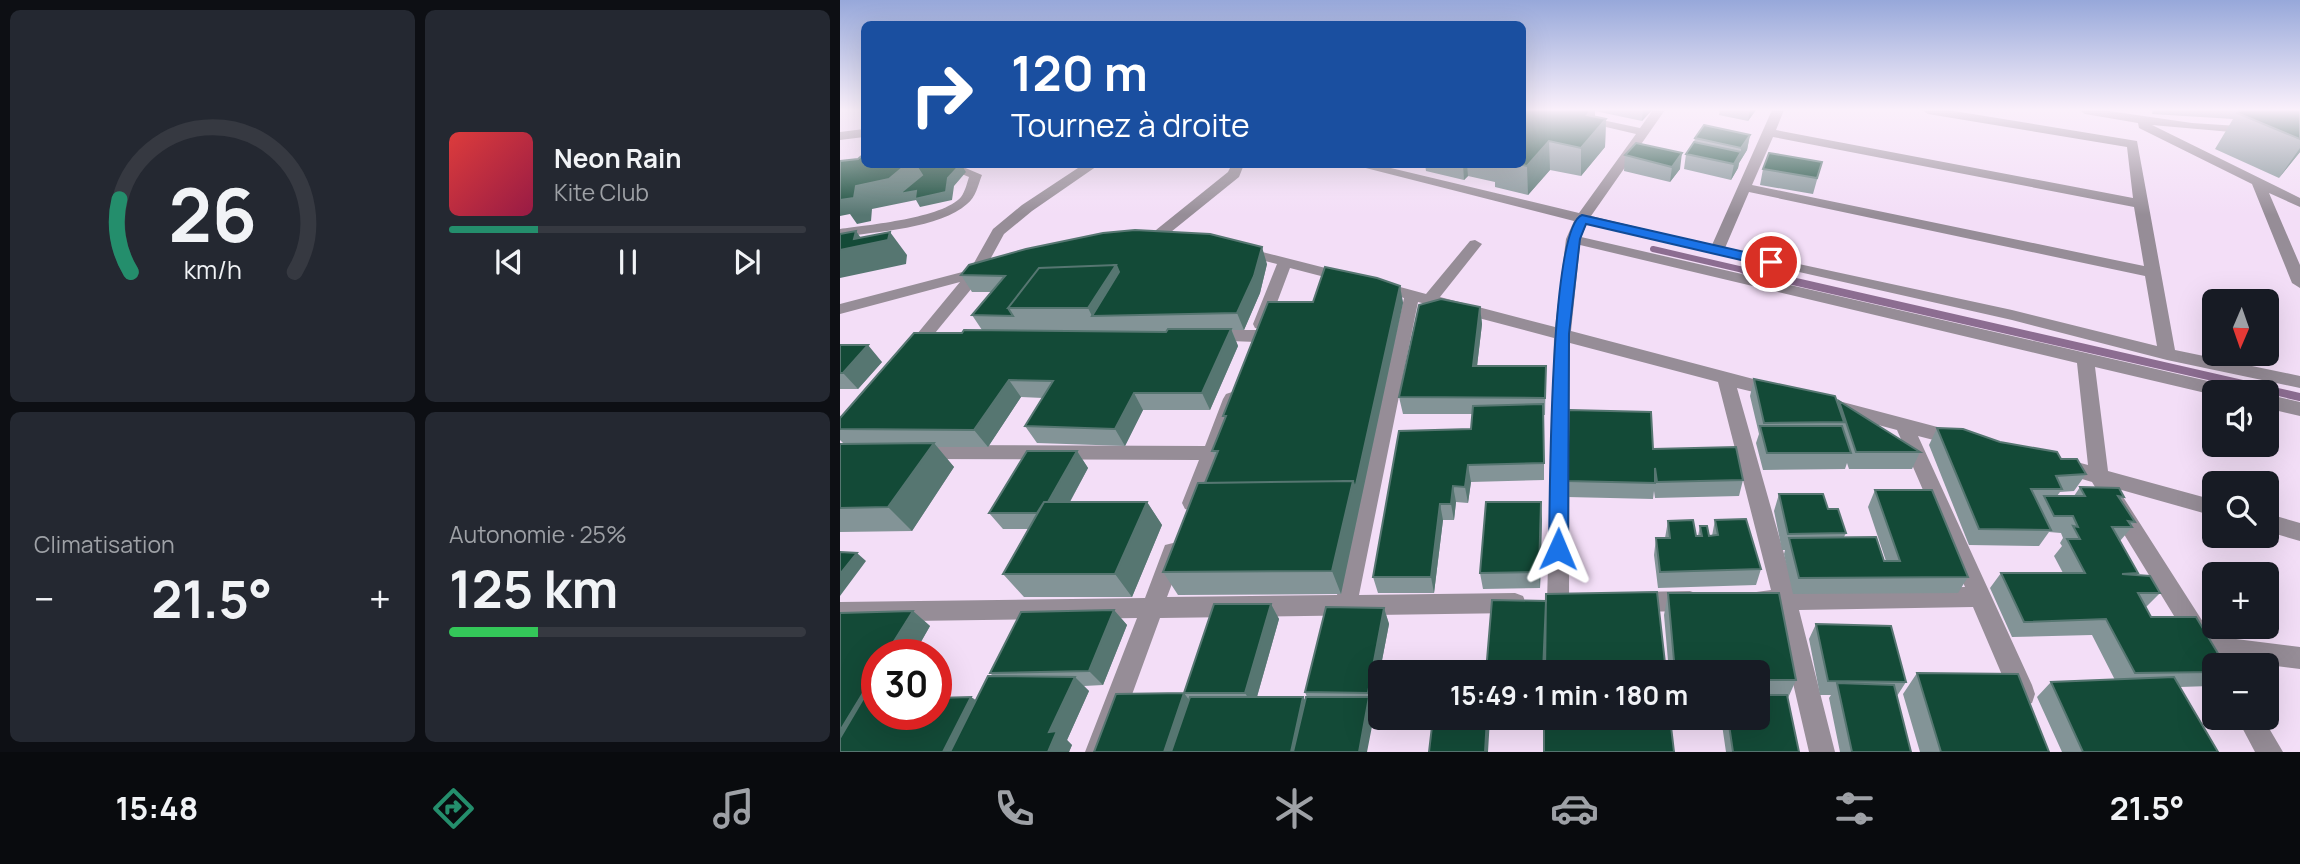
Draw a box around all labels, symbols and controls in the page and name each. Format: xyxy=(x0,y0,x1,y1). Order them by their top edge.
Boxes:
text: 120 m xyxy=(1011,39,1148,106)
icon: right xyxy=(896,49,987,140)
text: Tournez à droite xyxy=(1011,103,1250,147)
text: Neon Rain xyxy=(554,140,682,176)
text: 26 xyxy=(168,165,257,265)
text: Kite Club xyxy=(554,176,649,208)
pin xyxy=(1741,232,1801,292)
icon: previous xyxy=(490,243,528,281)
icon: pause xyxy=(609,243,647,281)
icon: next xyxy=(728,243,766,281)
icon: arrive xyxy=(1752,243,1790,281)
text: km/h xyxy=(183,252,242,287)
north arrow xyxy=(2202,289,2278,366)
map controls xyxy=(2202,289,2279,730)
button: sound xyxy=(2202,380,2279,457)
button: search xyxy=(2202,471,2279,548)
position arrow xyxy=(1521,512,1595,586)
text: Autonomie · 25% xyxy=(449,518,627,550)
text: Climatisation xyxy=(34,528,175,560)
text: 125 km xyxy=(449,553,618,624)
button: + xyxy=(2202,562,2279,639)
text: 21.5° xyxy=(151,563,272,634)
text: − xyxy=(34,572,55,624)
text: + xyxy=(369,572,391,624)
speed limit sign: 30 xyxy=(861,639,952,730)
button: − xyxy=(2202,653,2279,730)
text: 15:49 · 1 min · 180 m xyxy=(1450,677,1688,713)
icon: directions xyxy=(429,784,478,833)
icon: music xyxy=(709,784,758,833)
icon: phone xyxy=(990,784,1039,833)
icon: climate xyxy=(1270,784,1319,833)
icon: car xyxy=(1550,784,1599,833)
icon: filters xyxy=(1830,784,1879,833)
text: 15:48 xyxy=(116,786,198,830)
text: 21.5° xyxy=(2110,786,2184,830)

